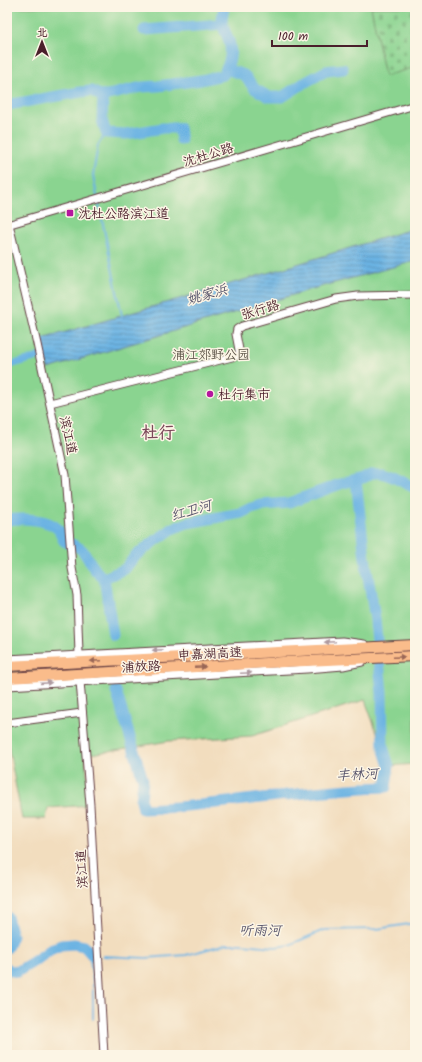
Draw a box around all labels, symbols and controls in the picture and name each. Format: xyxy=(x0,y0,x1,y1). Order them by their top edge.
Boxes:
north arrow xyxy=(22,22,62,62)
scale bar xyxy=(272,22,367,48)
text: 北 xyxy=(37,24,48,42)
text: 100 m xyxy=(278,27,309,46)
street label: 沈杜公路 xyxy=(180,138,236,173)
place label: 沈杜公路滨江道 xyxy=(78,204,169,225)
marker: 沈杜公路滨江道 xyxy=(65,208,75,218)
water label: 姚家浜 xyxy=(184,278,231,311)
street label: 张行路 xyxy=(239,295,282,326)
park label: 浦江郊野公园 xyxy=(172,345,250,366)
place label: 杜行集市 xyxy=(218,385,270,406)
marker: 杜行集市 xyxy=(205,389,215,399)
street label: 滨江道 xyxy=(53,414,82,457)
district label: 杜行 xyxy=(141,420,175,447)
water label: 红卫河 xyxy=(168,494,216,527)
one-way arrow xyxy=(323,639,336,645)
street label: 申嘉湖高速 xyxy=(177,642,243,667)
one-way arrow xyxy=(152,646,164,653)
one-way arrow xyxy=(393,654,406,660)
street label: 浦放路 xyxy=(121,656,161,679)
one-way arrow xyxy=(90,658,102,665)
one-way arrow xyxy=(194,663,206,670)
one-way arrow xyxy=(240,669,252,676)
one-way arrow xyxy=(40,680,52,687)
water label: 丰林河 xyxy=(336,763,381,787)
street label: 滨江道 xyxy=(71,849,94,889)
water label: 听雨河 xyxy=(239,920,283,942)

